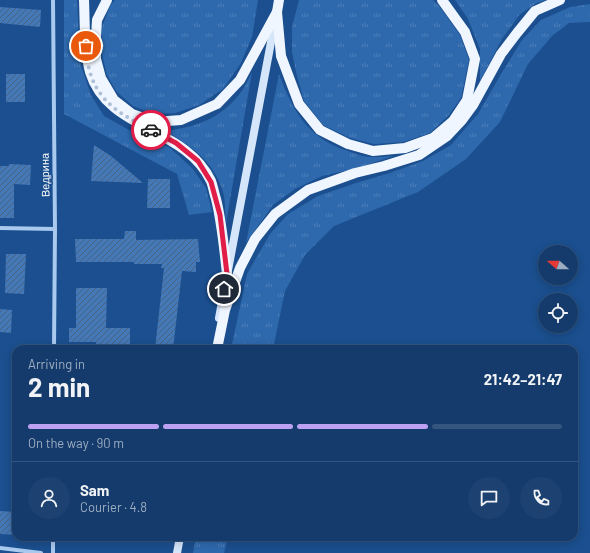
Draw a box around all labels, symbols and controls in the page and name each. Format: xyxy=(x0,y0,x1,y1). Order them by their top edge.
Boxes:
pin xyxy=(69,29,103,63)
icon: bag xyxy=(75,35,97,57)
courier xyxy=(131,110,171,150)
icon: car xyxy=(140,119,162,141)
street label: Ведрина xyxy=(38,152,51,197)
north arrow xyxy=(538,245,578,285)
map controls xyxy=(538,245,578,333)
pin xyxy=(207,272,241,306)
icon: home xyxy=(213,278,235,300)
button: locate xyxy=(538,293,578,333)
text: Arriving in xyxy=(28,356,85,372)
text: 21:42–21:47 xyxy=(484,370,562,388)
text: 2 min xyxy=(28,371,90,402)
text: On the way · 90 m xyxy=(28,435,124,451)
button: person xyxy=(28,477,70,519)
button: chat xyxy=(468,477,510,519)
button: phone xyxy=(520,477,562,519)
text: Sam xyxy=(80,481,109,499)
text: Courier · 4.8 xyxy=(80,499,147,515)

